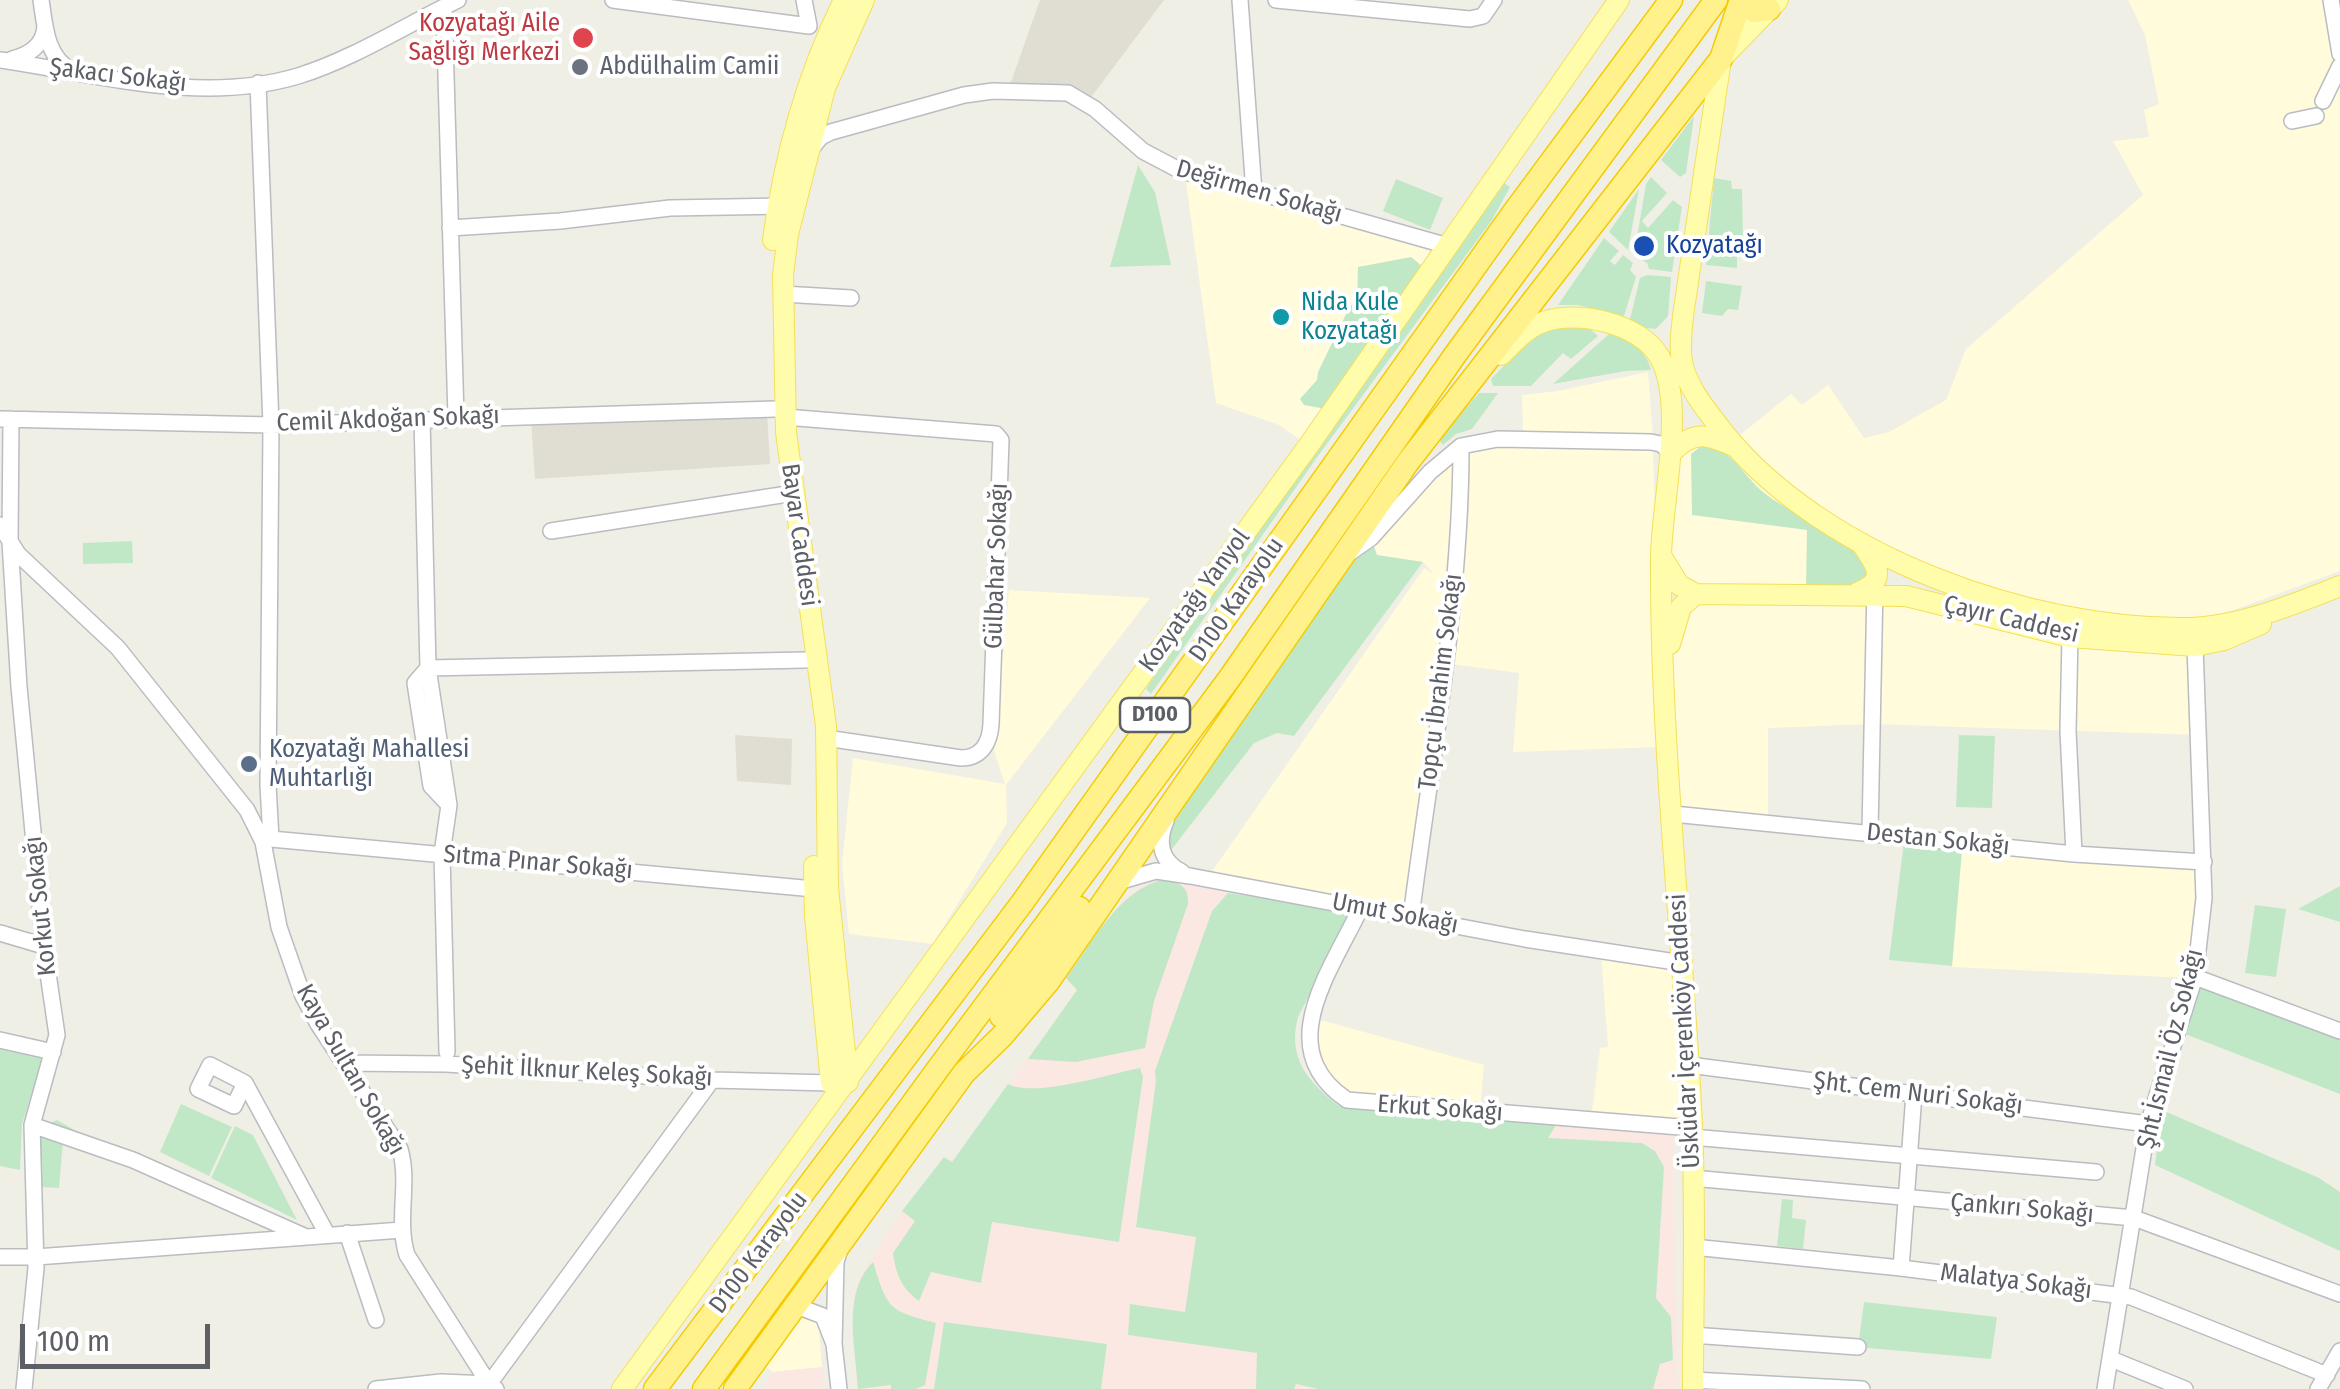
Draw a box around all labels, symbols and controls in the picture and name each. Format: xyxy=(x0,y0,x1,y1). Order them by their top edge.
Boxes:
place label: Kozyatağı Aile Sağlığı Merkezi xyxy=(408,9,560,68)
marker: Kozyatağı Aile Sağlığı Merkezi xyxy=(570,25,596,51)
place label: Abdülhalim Camii xyxy=(600,52,779,82)
street label: Şakacı Sokağı xyxy=(48,53,188,99)
marker: Abdülhalim Camii xyxy=(569,56,591,78)
street label: Değirmen Sokağı xyxy=(1173,154,1345,230)
place label: Kozyatağı xyxy=(1666,231,1763,261)
marker: Kozyatağı xyxy=(1631,233,1657,259)
place label: Nida Kule Kozyatağı xyxy=(1301,288,1399,347)
marker: Nida Kule Kozyatağı xyxy=(1270,306,1292,328)
street label: Cemil Akdoğan Sokağı xyxy=(276,401,500,439)
street label: Bayar Caddesi xyxy=(774,462,824,608)
street label: Gülbahar Sokağı xyxy=(979,482,1015,650)
street label: Kozyatağı Yanyol xyxy=(1133,524,1257,678)
street label: D100 Karayolu xyxy=(1183,532,1291,668)
street label: Topçu İbrahim Sokağı xyxy=(1413,572,1469,792)
street label: Çayır Caddesi xyxy=(1941,590,2081,650)
road number: D100 xyxy=(1120,698,1190,732)
place label: Kozyatağı Mahallesi Muhtarlığı xyxy=(269,735,469,794)
marker: Kozyatağı Mahallesi Muhtarlığı xyxy=(238,753,260,775)
street label: Destan Sokağı xyxy=(1865,818,2011,862)
street label: Korkut Sokağı xyxy=(19,835,63,977)
street label: Sıtma Pınar Sokağı xyxy=(442,840,634,886)
street label: Umut Sokağı xyxy=(1329,887,1461,941)
street label: Üsküdar İçerenköy Caddesi xyxy=(1663,893,1707,1169)
street label: Şht.İsmail Öz Sokağı xyxy=(2132,946,2210,1152)
street label: Kaya Sultan Sokağı xyxy=(289,979,411,1161)
street label: Şehit İlknur Keleş Sokağı xyxy=(461,1050,713,1094)
street label: Şht. Cem Nuri Sokağı xyxy=(1812,1066,2024,1122)
street label: Erkut Sokağı xyxy=(1376,1090,1504,1128)
street label: D100 Karayolu xyxy=(703,1186,815,1320)
street label: Çankırı Sokağı xyxy=(1949,1188,2095,1230)
street label: Malatya Sokağı xyxy=(1939,1258,2093,1306)
scale bar xyxy=(25,1304,215,1366)
text: 100 m xyxy=(37,1323,110,1359)

